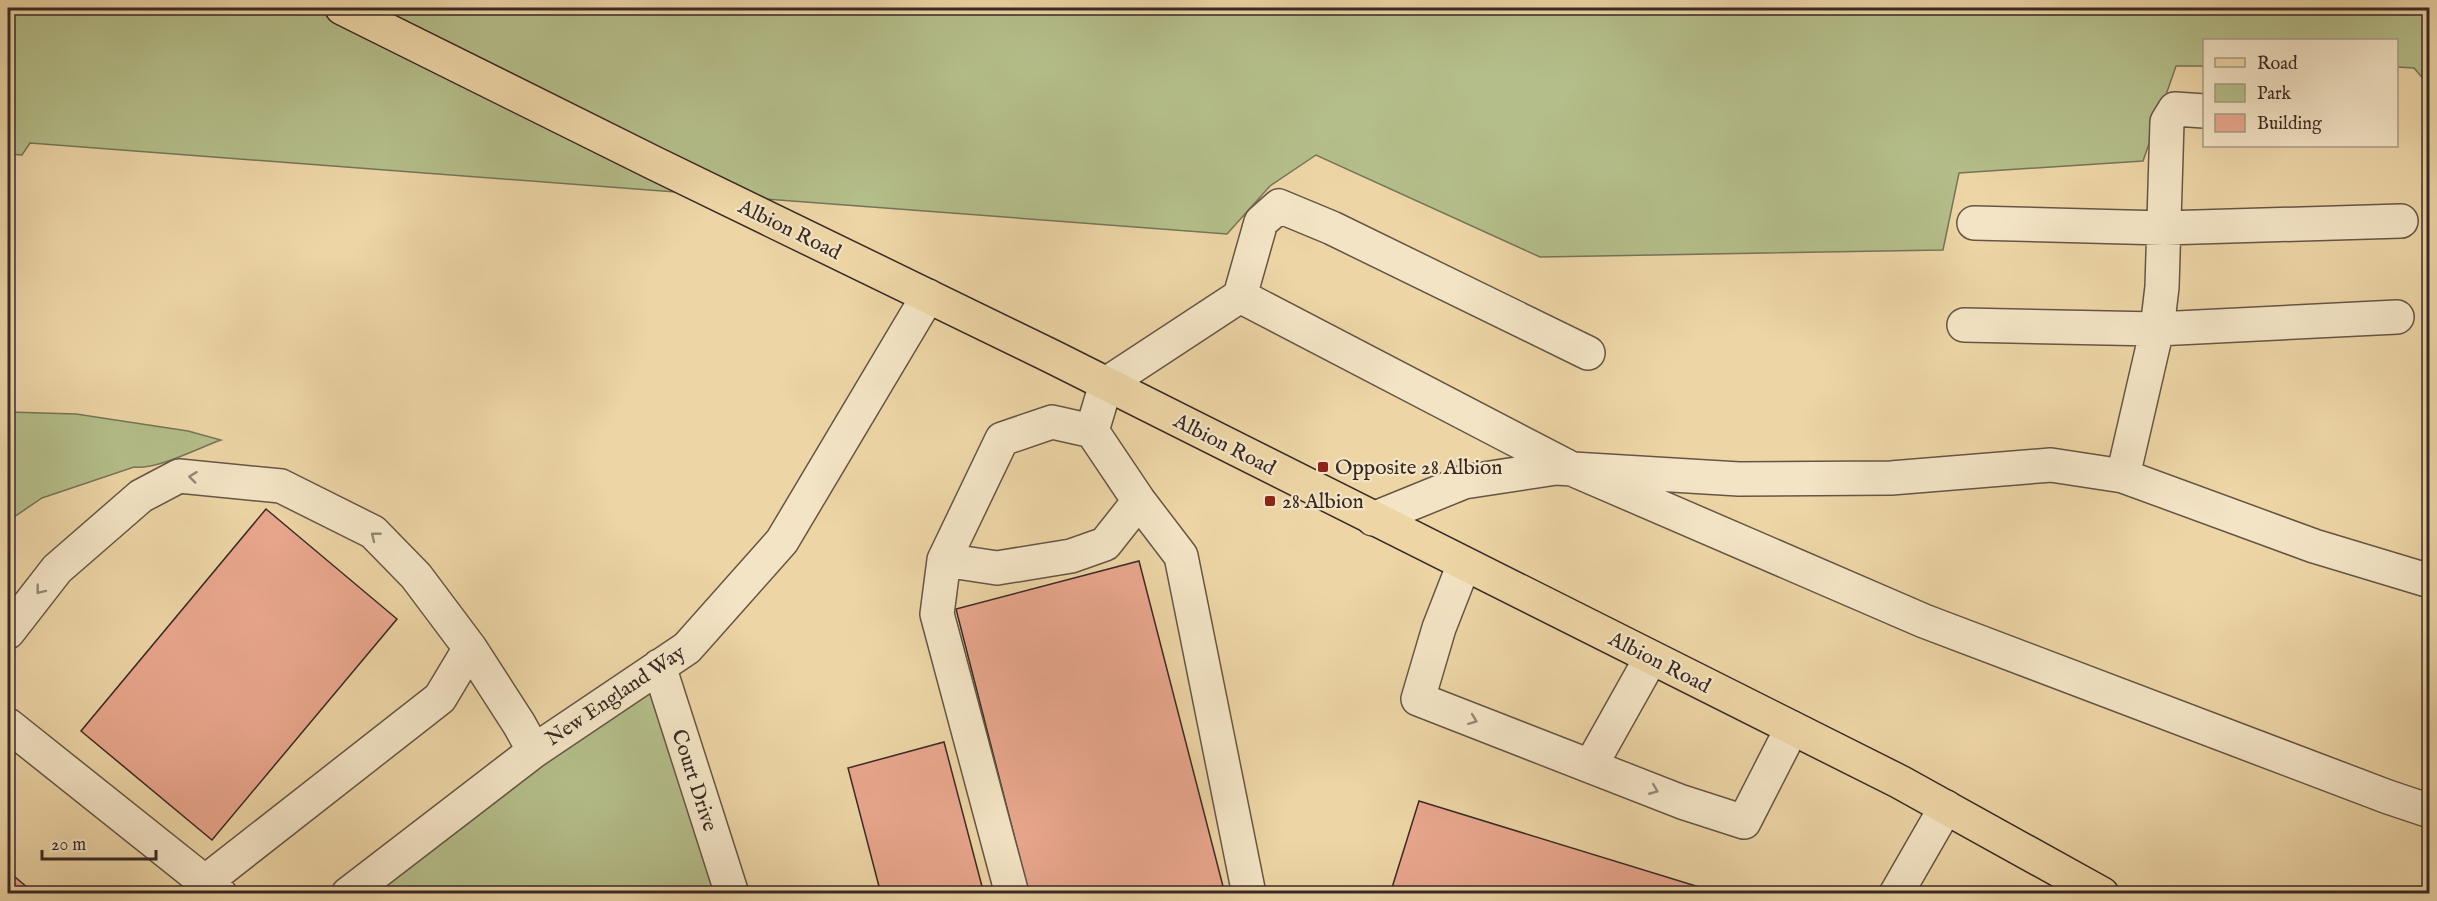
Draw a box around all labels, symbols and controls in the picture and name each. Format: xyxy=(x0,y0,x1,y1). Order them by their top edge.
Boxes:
legend xyxy=(2203,39,2398,147)
text: Road xyxy=(2257,53,2298,76)
text: Park xyxy=(2257,83,2292,106)
text: Building xyxy=(2257,113,2322,136)
street label: Albion Road xyxy=(733,193,846,267)
street label: Albion Road xyxy=(1168,408,1281,483)
place label: Opposite 28 Albion xyxy=(1335,455,1503,482)
marker: Opposite 28 Albion xyxy=(1316,460,1330,474)
one-way arrow xyxy=(188,472,197,484)
place label: 28 Albion xyxy=(1282,489,1364,516)
marker: 28 Albion xyxy=(1263,494,1277,508)
one-way arrow xyxy=(371,532,382,543)
one-way arrow xyxy=(37,583,48,594)
street label: Albion Road xyxy=(1603,626,1716,701)
street label: New England Way xyxy=(541,639,691,753)
one-way arrow xyxy=(1467,712,1478,725)
street label: Court Drive xyxy=(664,726,723,835)
one-way arrow xyxy=(1648,783,1659,795)
scale bar xyxy=(42,823,156,861)
text: 20 m xyxy=(51,834,86,857)

